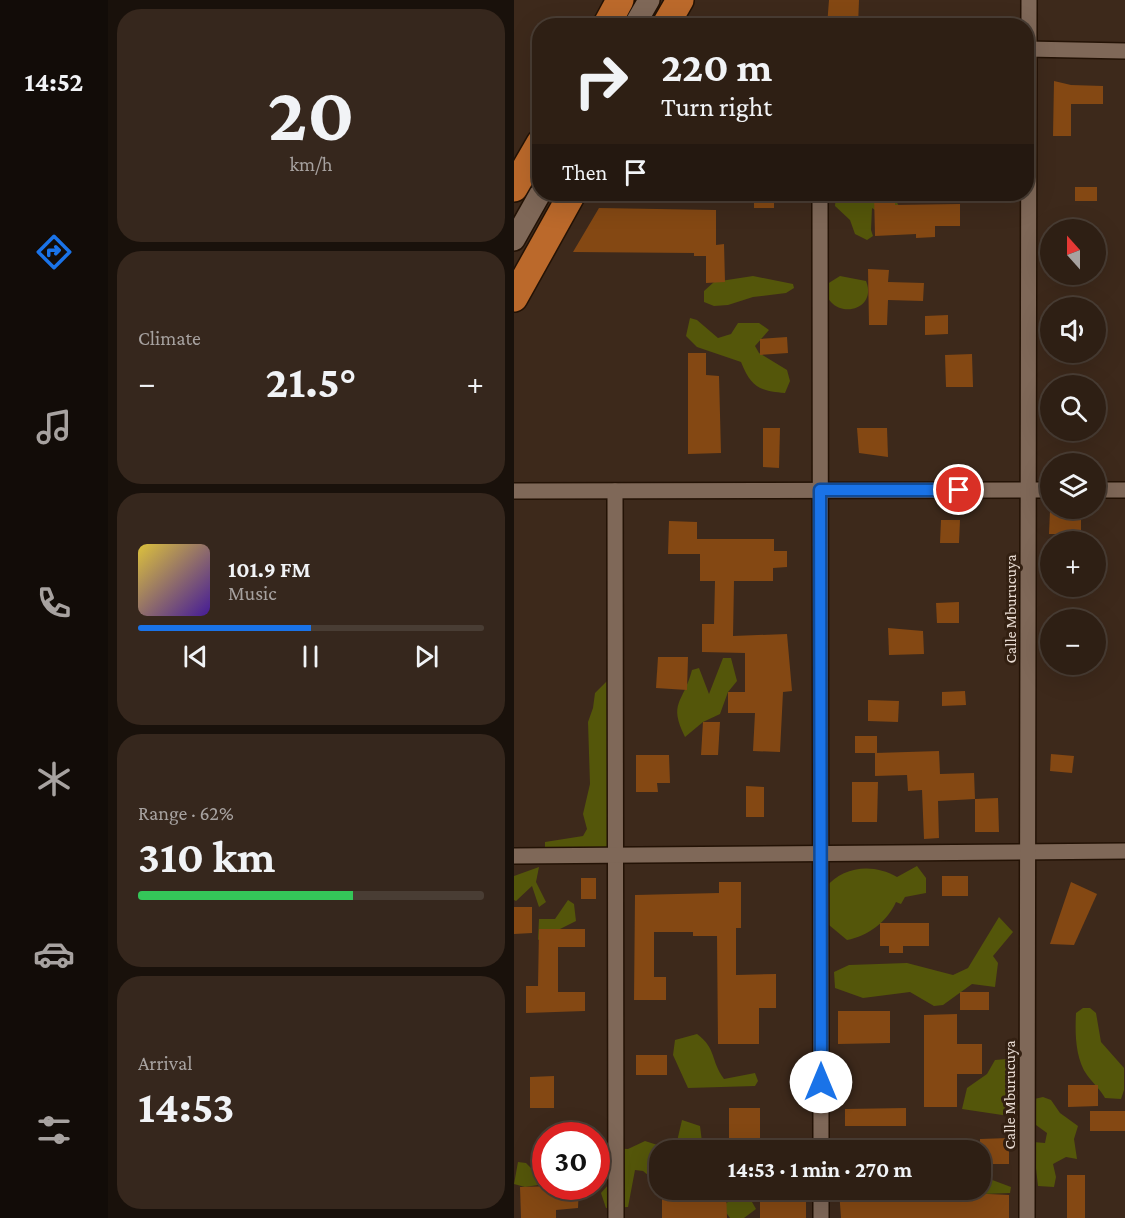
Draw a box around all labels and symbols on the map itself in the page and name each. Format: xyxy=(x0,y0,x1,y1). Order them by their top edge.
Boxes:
north arrow xyxy=(1040,219,1106,285)
pin xyxy=(933,464,984,515)
street label: Calle Mburucuya xyxy=(1002,554,1020,664)
street label: Calle Mburucuya xyxy=(1001,1040,1019,1150)
position arrow xyxy=(789,1050,853,1114)
speed limit sign: 30 xyxy=(532,1122,610,1200)

